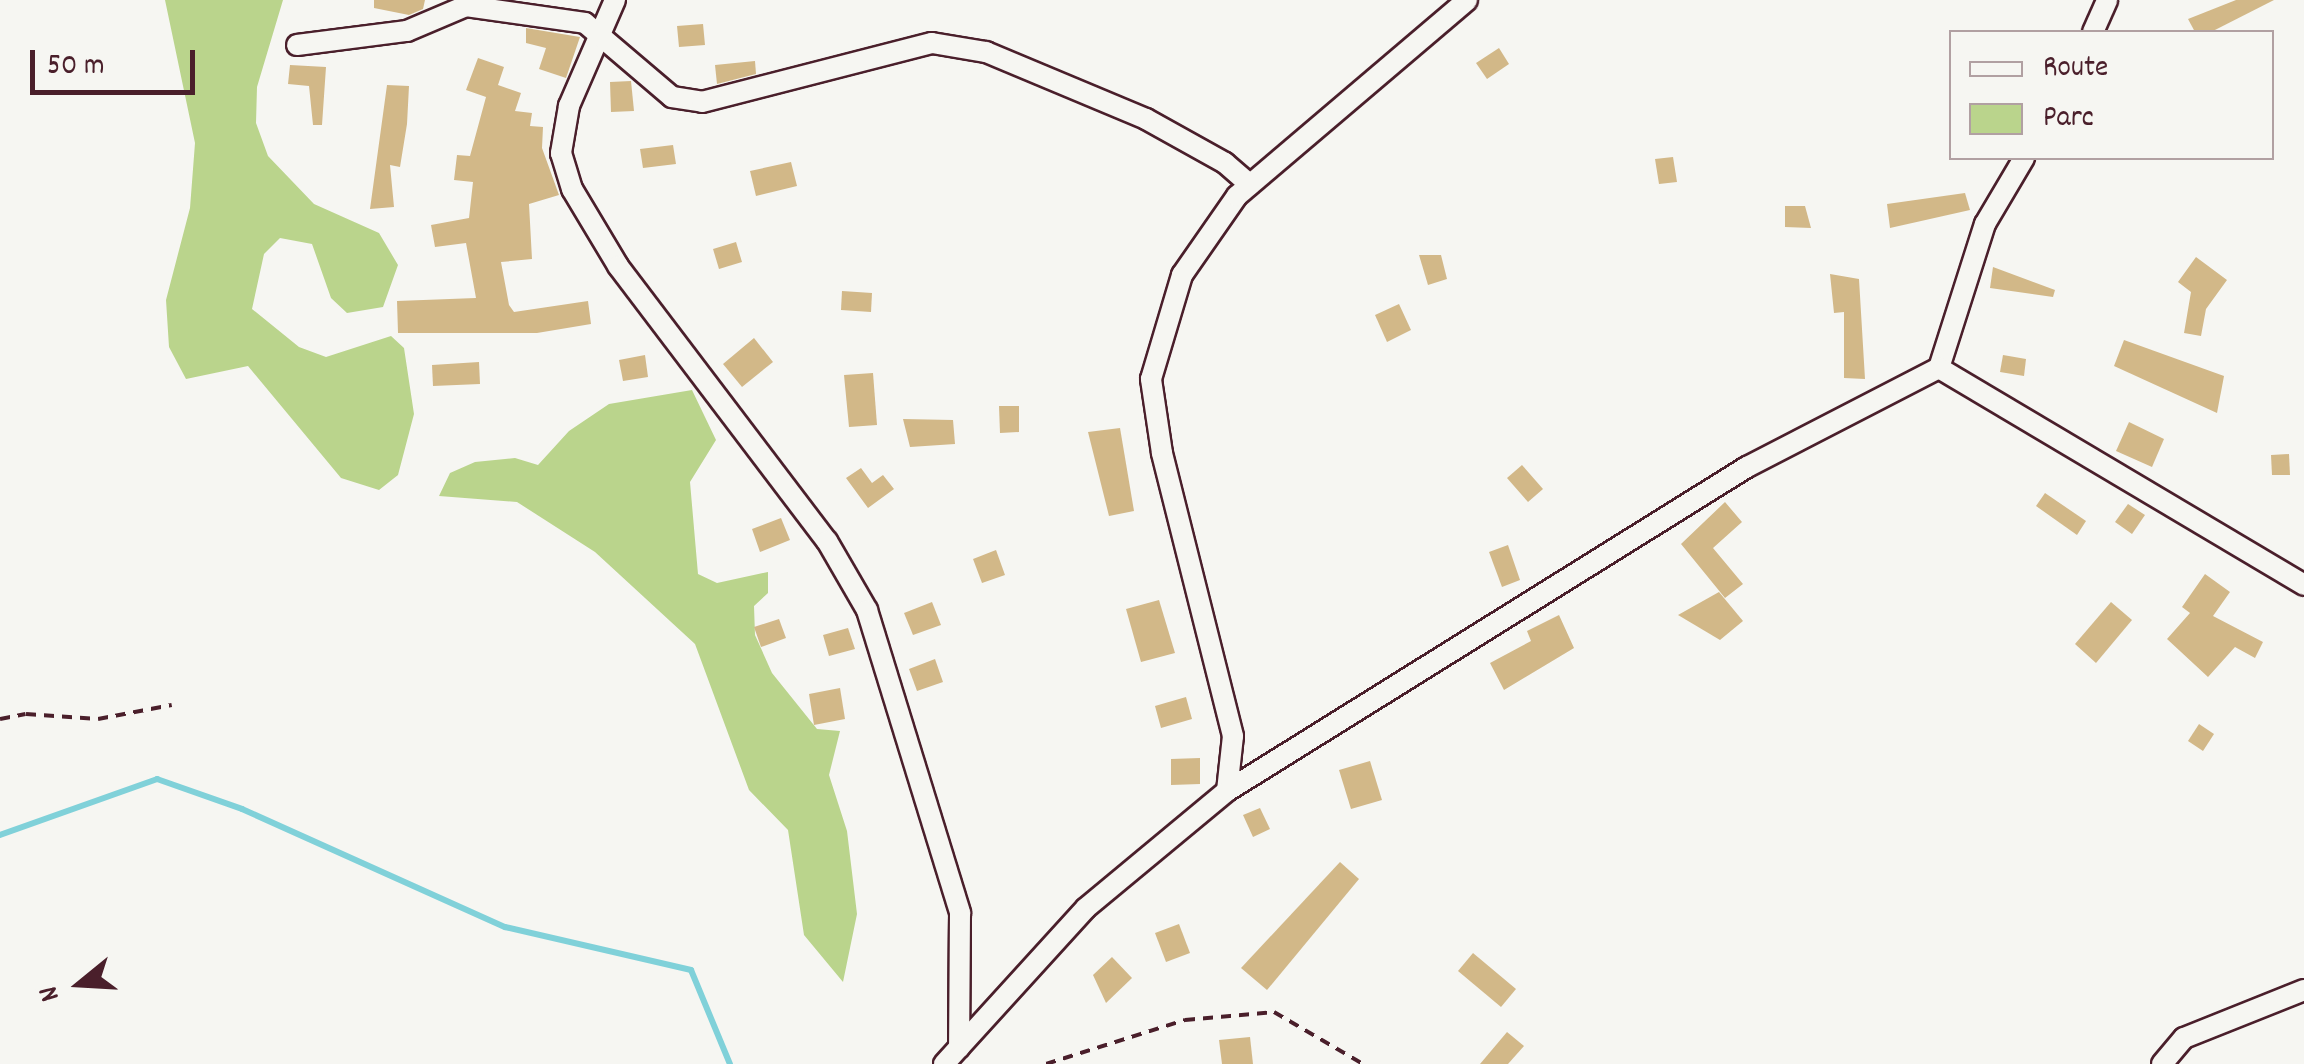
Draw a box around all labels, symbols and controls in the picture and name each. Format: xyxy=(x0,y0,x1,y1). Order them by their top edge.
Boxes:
scale bar xyxy=(35,30,200,92)
legend xyxy=(1949,30,2274,160)
text: 50 m xyxy=(47,46,105,89)
text: Route xyxy=(2043,48,2108,91)
text: Parc xyxy=(2043,98,2094,141)
north arrow xyxy=(30,934,130,1034)
text: N xyxy=(30,981,73,1006)

